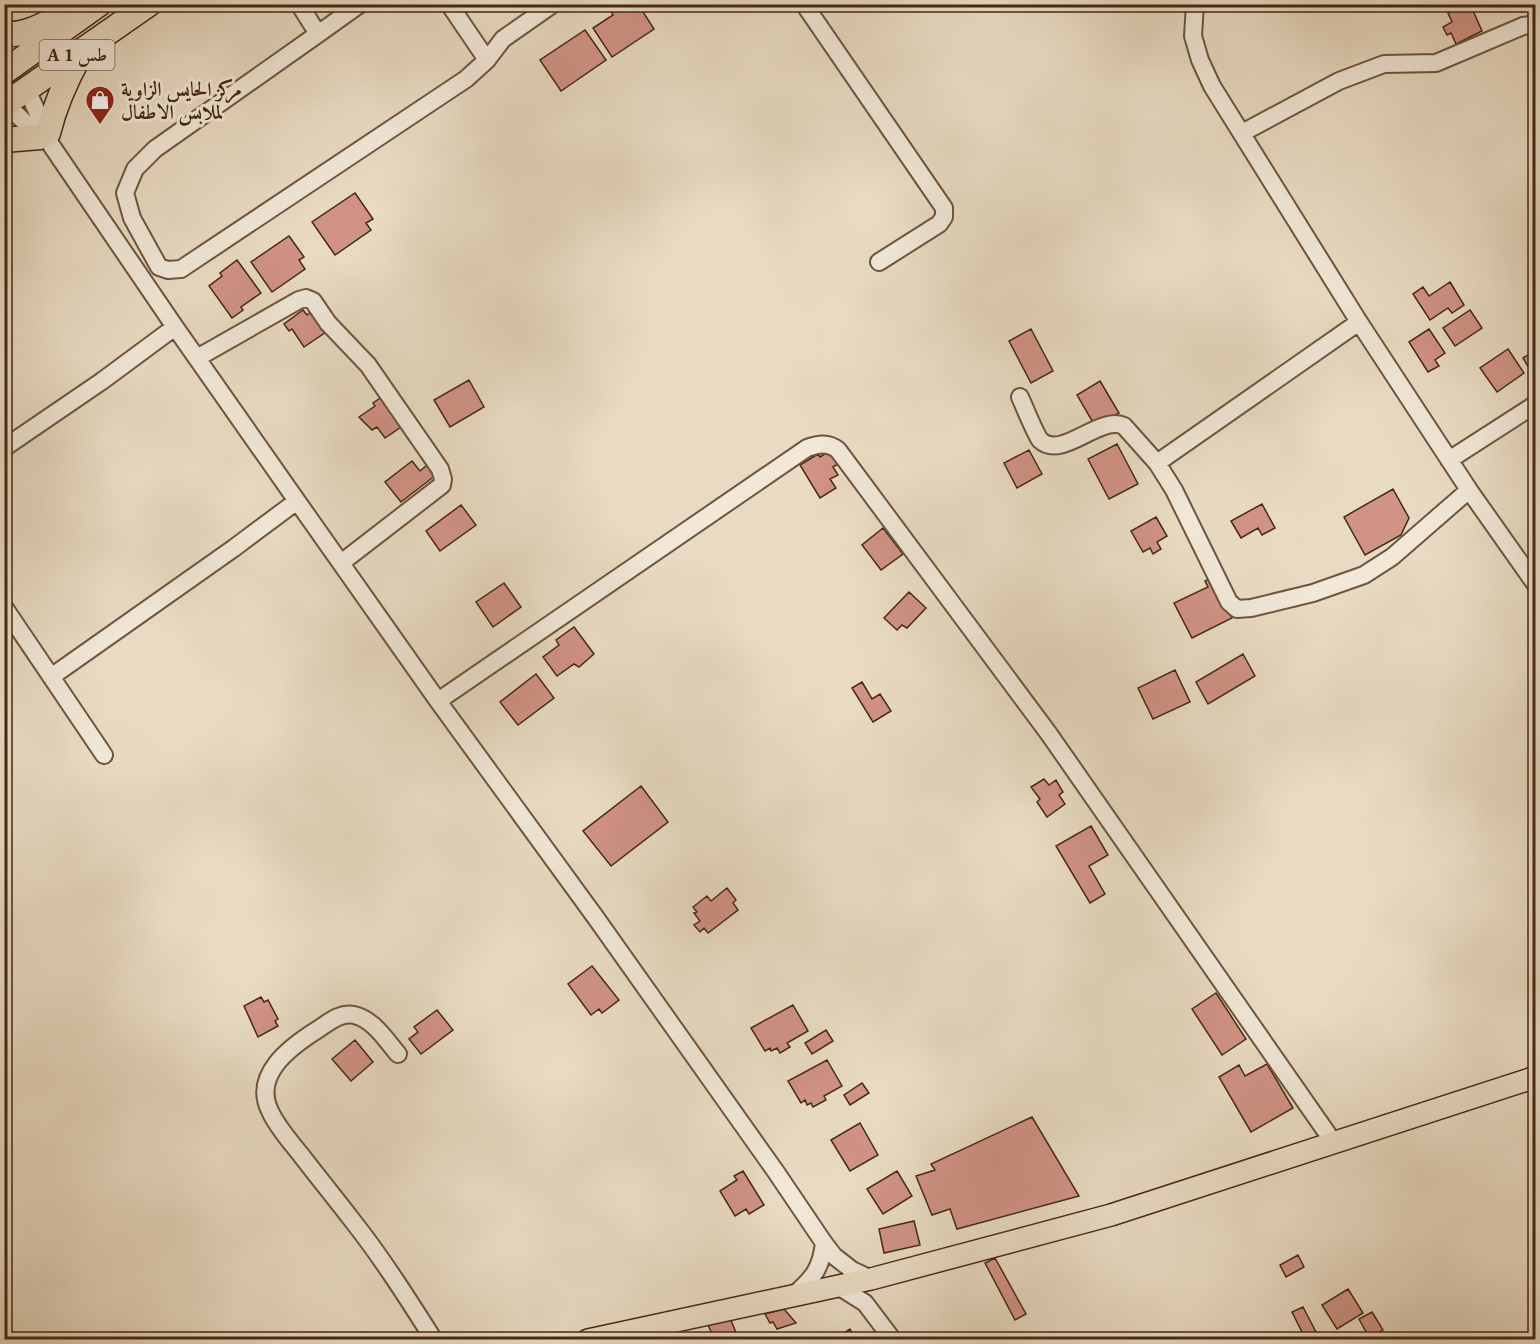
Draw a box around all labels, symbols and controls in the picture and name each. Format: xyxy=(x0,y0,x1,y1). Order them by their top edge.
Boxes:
road number: A 1 طس xyxy=(40,40,115,70)
place label: مركز الحايس الزاوية لملابس الاطفال xyxy=(121,76,242,126)
shop icon: مركز الحايس الزاوية لملابس الاطفال xyxy=(84,84,116,126)

